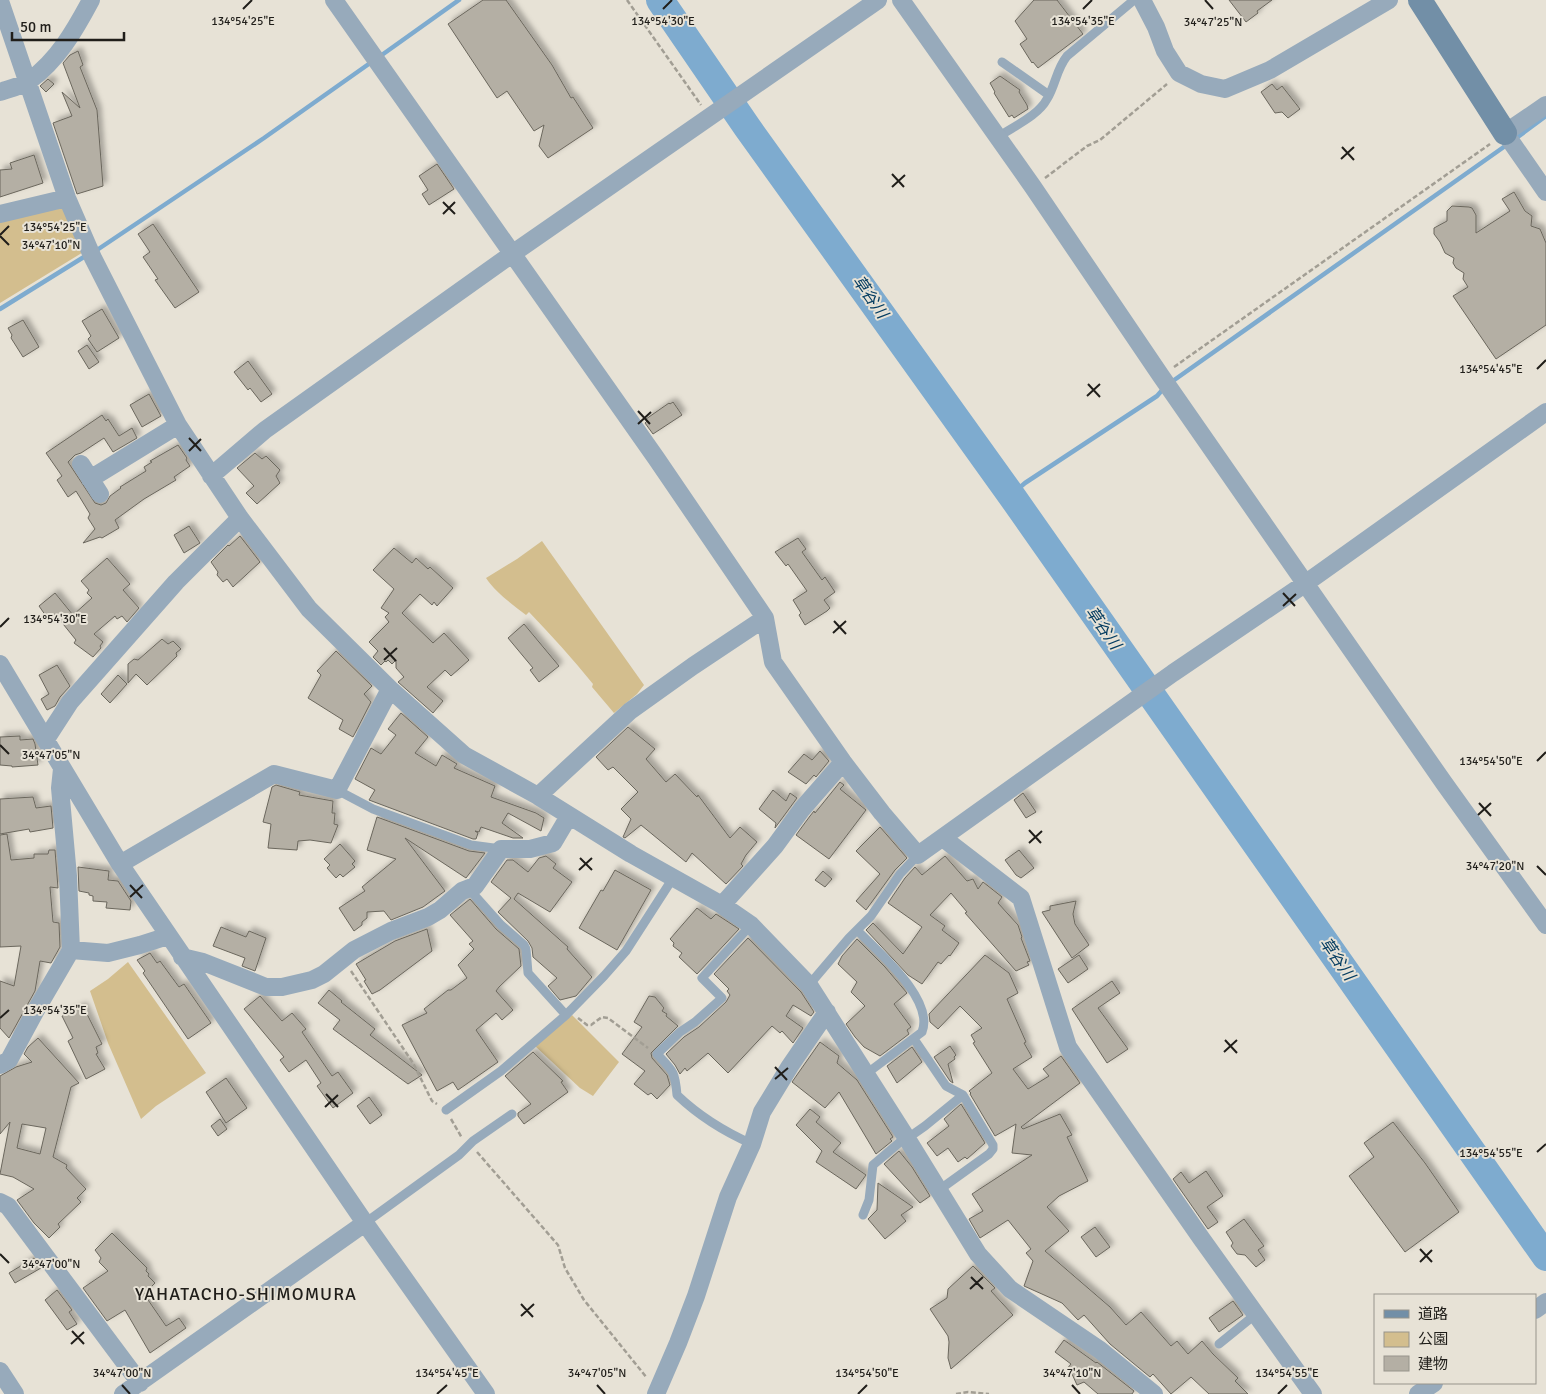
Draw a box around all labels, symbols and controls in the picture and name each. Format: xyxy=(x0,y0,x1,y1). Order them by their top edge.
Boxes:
scale bar xyxy=(12,10,125,42)
text: 134°54'25"E xyxy=(211,14,275,29)
text: 134°54'30"E xyxy=(631,14,695,29)
text: 134°54'35"E xyxy=(1051,14,1115,29)
text: 34°47'25"N xyxy=(1184,15,1242,30)
text: 50 m xyxy=(20,18,51,36)
text: 134°54'25"E xyxy=(23,220,87,235)
text: 34°47'10"N xyxy=(22,238,80,253)
water label: 草谷川 xyxy=(848,272,893,324)
text: 134°54'45"E xyxy=(1459,362,1523,377)
water label: 草谷川 xyxy=(1081,603,1126,655)
text: 134°54'30"E xyxy=(23,612,87,627)
text: 34°47'05"N xyxy=(22,748,80,763)
text: 134°54'50"E xyxy=(1459,754,1523,769)
text: 34°47'20"N xyxy=(1466,859,1524,874)
water label: 草谷川 xyxy=(1315,934,1360,986)
text: 134°54'35"E xyxy=(23,1003,87,1018)
text: 134°54'55"E xyxy=(1459,1146,1523,1161)
text: 34°47'00"N xyxy=(22,1257,80,1272)
district label: YAHATACHO-SHIMOMURA xyxy=(135,1283,357,1305)
legend xyxy=(1374,1294,1536,1384)
text: 道路 xyxy=(1418,1305,1448,1323)
text: 公園 xyxy=(1418,1330,1448,1348)
text: 建物 xyxy=(1418,1355,1448,1373)
text: 34°47'00"N xyxy=(93,1366,151,1381)
text: 134°54'45"E xyxy=(415,1366,479,1381)
text: 34°47'05"N xyxy=(568,1366,626,1381)
text: 134°54'50"E xyxy=(835,1366,899,1381)
text: 34°47'10"N xyxy=(1043,1366,1101,1381)
text: 134°54'55"E xyxy=(1255,1366,1319,1381)

